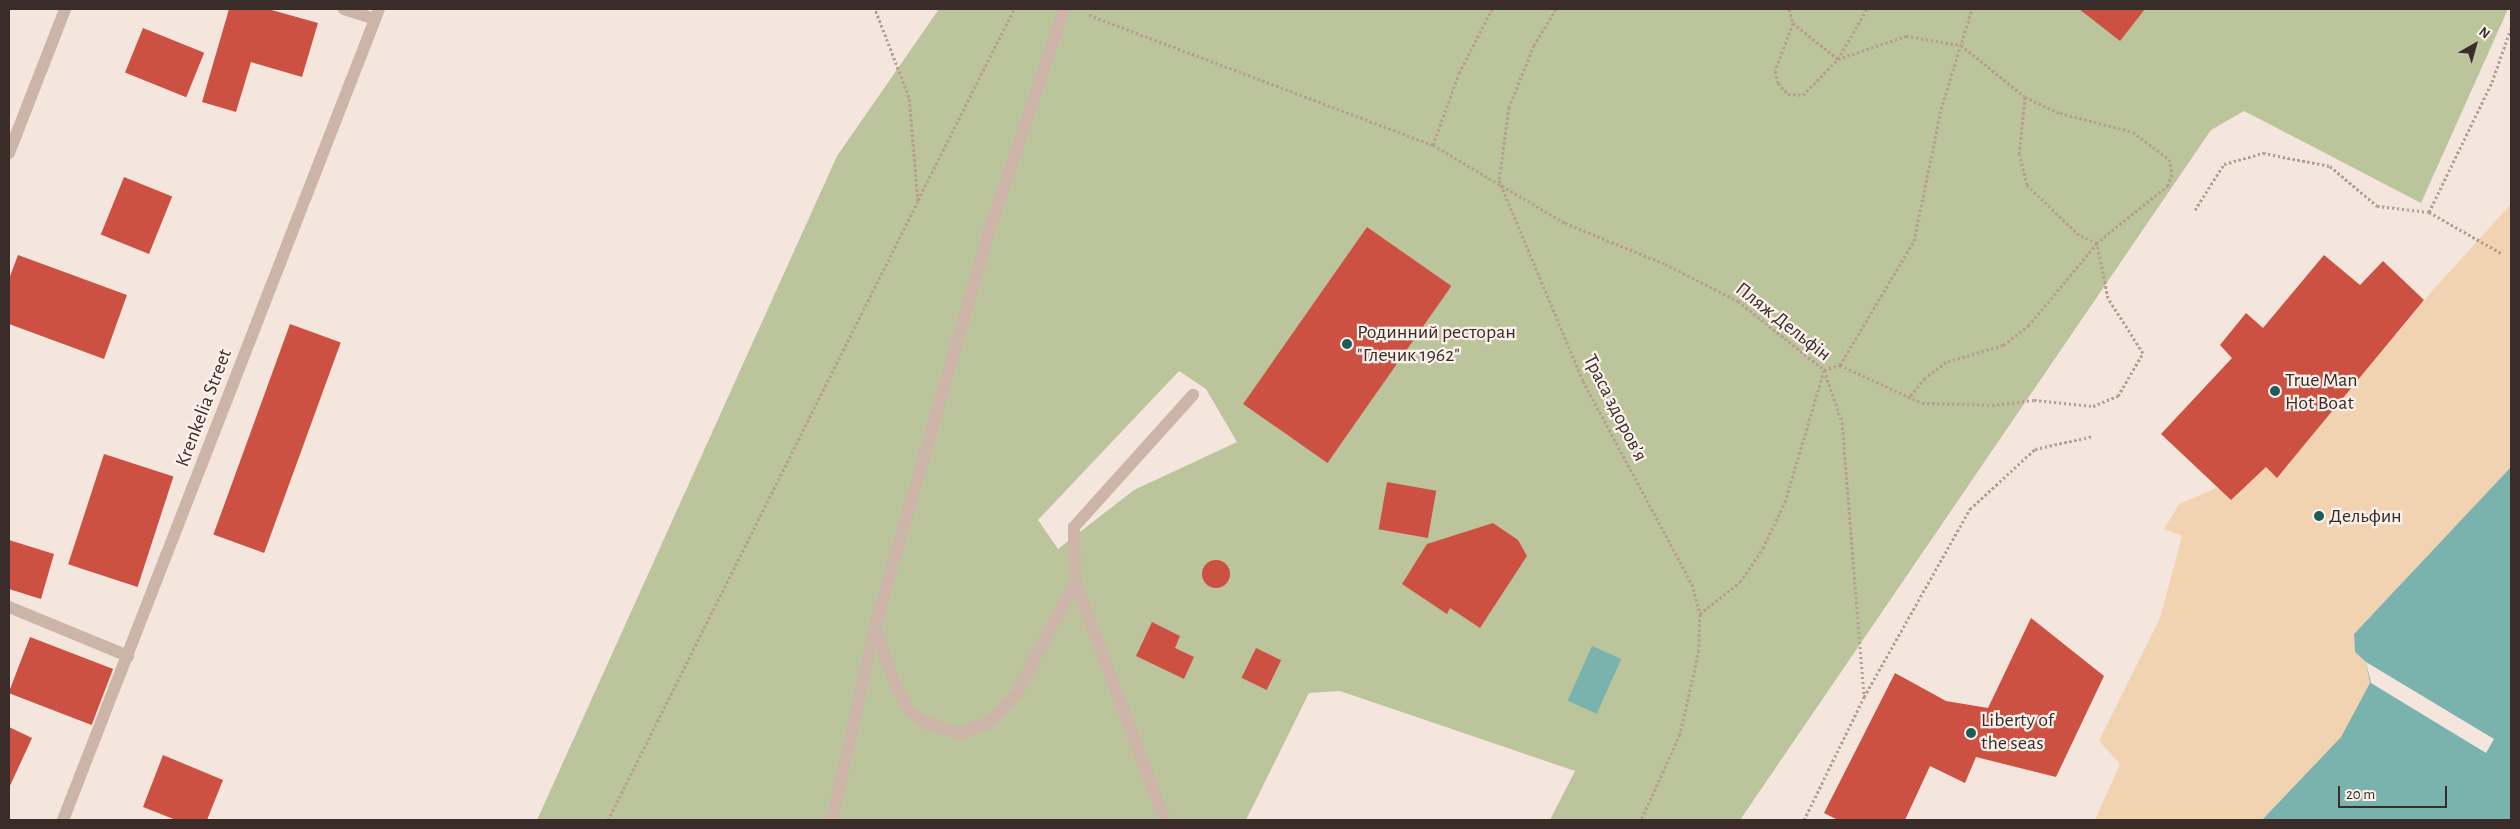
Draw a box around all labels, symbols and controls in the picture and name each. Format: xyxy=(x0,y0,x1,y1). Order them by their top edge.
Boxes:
north arrow xyxy=(2450,20,2500,70)
text: N xyxy=(2476,25,2492,42)
street label: Пляж Дельфін xyxy=(1730,277,1836,367)
place label: Родинний ресторан "Глечик 1962" xyxy=(1357,320,1516,367)
marker: Родинний ресторан "Глечик 1962" xyxy=(1341,338,1353,350)
street label: Krenkelia Street xyxy=(171,346,237,470)
street label: Траса здоров’я xyxy=(1578,351,1652,465)
place label: True Man Hot Boat xyxy=(2285,368,2358,415)
marker: True Man Hot Boat xyxy=(2269,385,2281,397)
place label: Дельфин xyxy=(2329,504,2402,528)
marker: Дельфин xyxy=(2313,510,2325,522)
place label: Liberty of the seas xyxy=(1981,709,2054,756)
marker: Liberty of the seas xyxy=(1965,727,1977,739)
scale bar xyxy=(2340,776,2449,808)
text: 20 m xyxy=(2346,787,2375,802)

